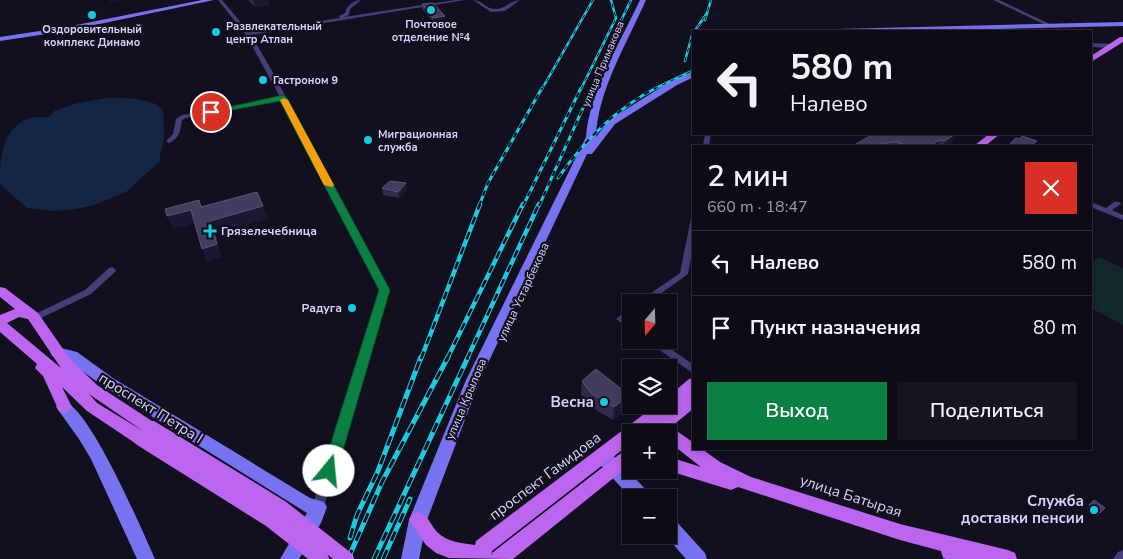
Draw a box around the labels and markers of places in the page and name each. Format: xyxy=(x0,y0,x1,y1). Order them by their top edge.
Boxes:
marker: Почтовое отделение №4 xyxy=(425,4,437,16)
marker: Оздоровительный комплекс Динамо xyxy=(86,9,98,21)
place label: Почтовое отделение №4 xyxy=(392,17,471,45)
place label: Развлекательный центр Атлан xyxy=(226,19,322,47)
place label: Оздоровительный комплекс Динамо xyxy=(42,22,142,50)
marker: Развлекательный центр Атлан xyxy=(210,26,222,38)
place label: Гастроном 9 xyxy=(273,73,338,88)
marker: Гастроном 9 xyxy=(257,74,269,86)
pin xyxy=(190,91,232,133)
place label: Миграционная служба xyxy=(378,127,458,155)
marker: Миграционная служба xyxy=(362,134,374,146)
place label: Грязелечебница xyxy=(221,223,317,239)
marker: Грязелечебница xyxy=(203,224,217,238)
place label: Радуга xyxy=(301,300,342,316)
marker: Радуга xyxy=(346,302,358,314)
place label: Весна xyxy=(551,392,594,412)
marker: Весна xyxy=(598,396,610,408)
place label: Служба доставки пенсии xyxy=(961,491,1084,528)
marker: Служба доставки пенсии xyxy=(1088,504,1100,516)

